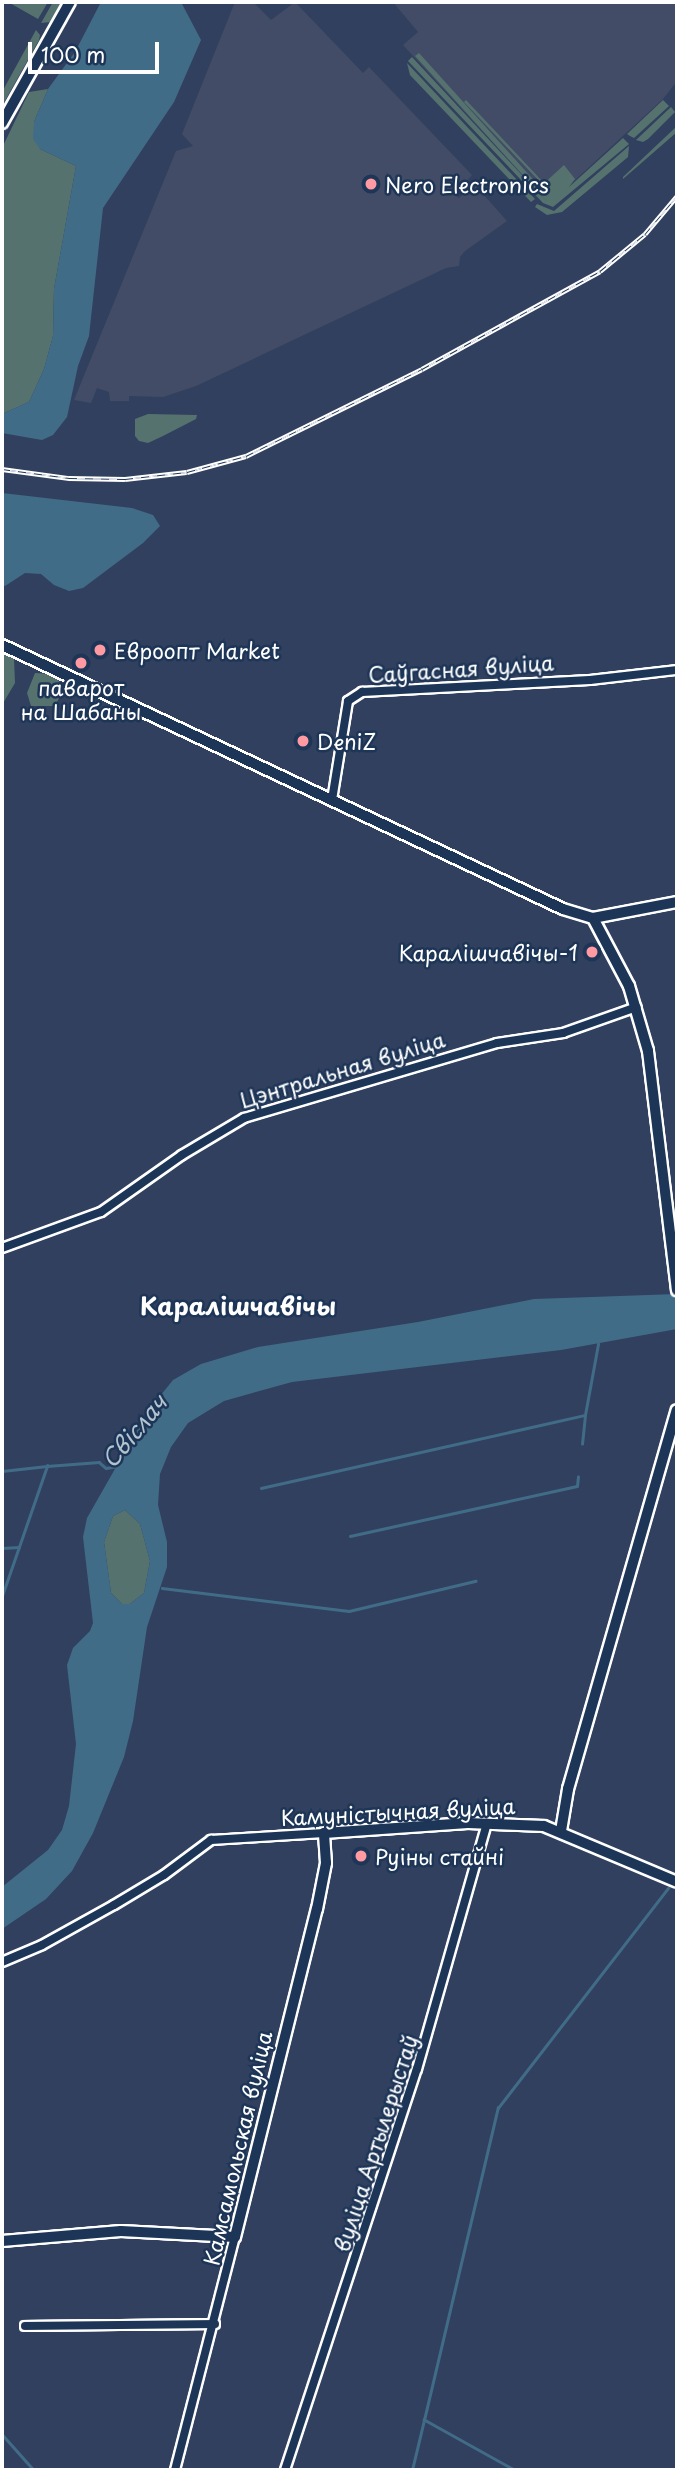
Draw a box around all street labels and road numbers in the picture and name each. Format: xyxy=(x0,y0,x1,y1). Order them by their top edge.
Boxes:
street label: Саўгасная вуліца xyxy=(367,649,555,687)
street label: Цэнтральная вуліца xyxy=(236,1026,448,1112)
street label: Камуністычная вуліца xyxy=(280,1792,516,1830)
street label: Камсамольская вуліца xyxy=(198,2028,276,2268)
street label: вуліца Артылерыстаў xyxy=(328,2031,422,2255)

